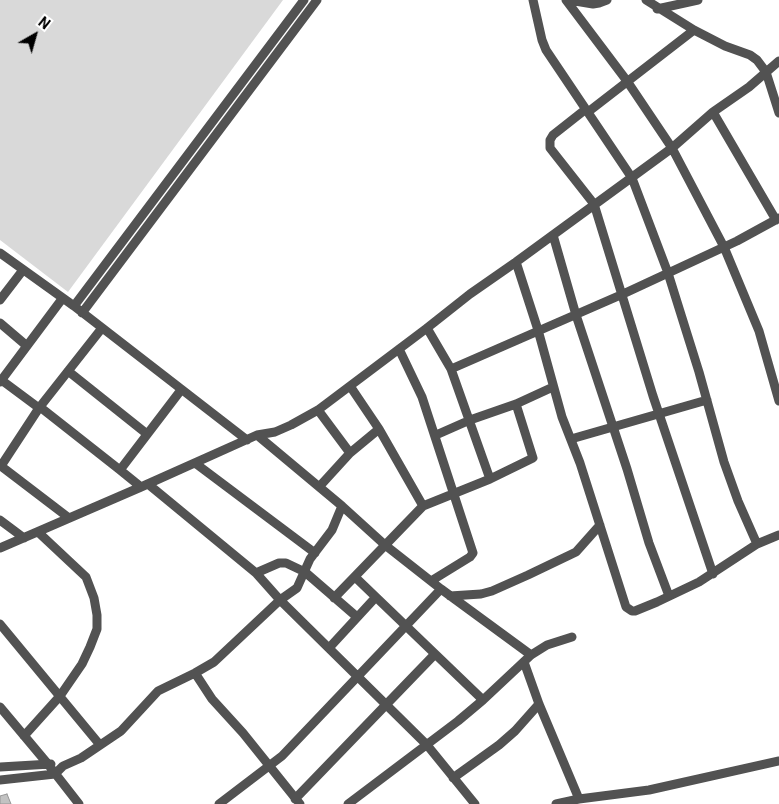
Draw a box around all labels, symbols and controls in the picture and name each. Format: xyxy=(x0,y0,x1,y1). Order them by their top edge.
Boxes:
north arrow xyxy=(10,10,60,60)
text: N xyxy=(35,14,53,33)

